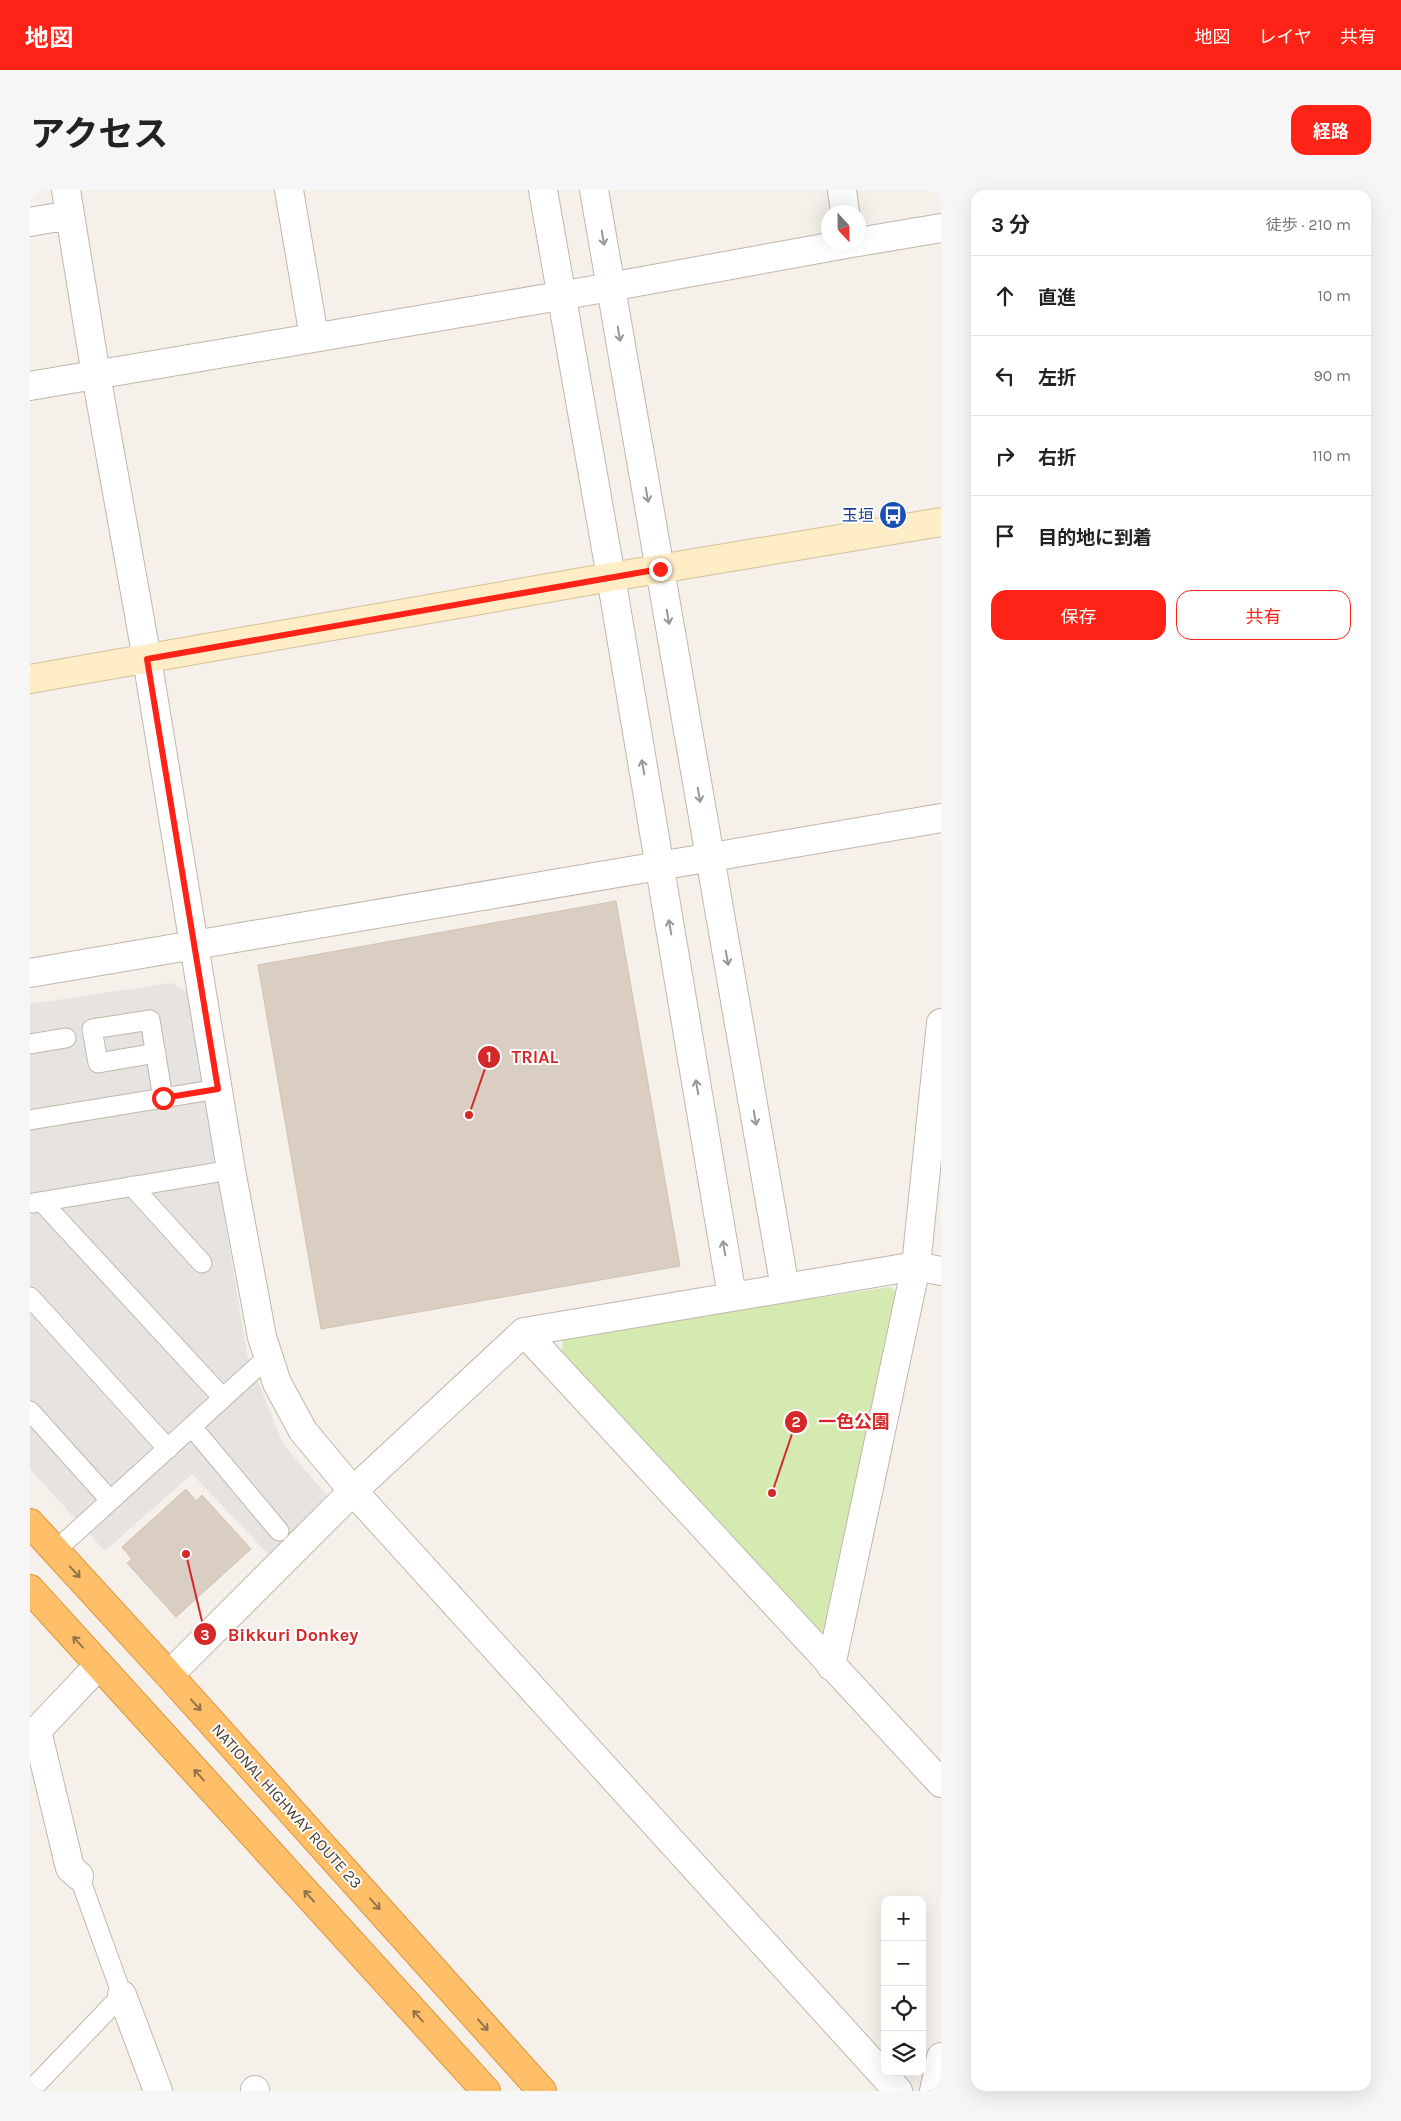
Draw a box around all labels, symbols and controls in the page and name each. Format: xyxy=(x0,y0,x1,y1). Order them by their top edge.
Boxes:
text: 地図 xyxy=(25,24,73,52)
text: 地図 xyxy=(1195,26,1231,48)
text: レイヤ xyxy=(1259,26,1312,48)
text: 共有 xyxy=(1340,26,1376,48)
button: 経路 xyxy=(1291,105,1371,155)
text: アクセス xyxy=(30,114,168,155)
north arrow xyxy=(821,205,866,250)
text: 3 分 xyxy=(991,213,1030,237)
text: 徒歩 · 210 m xyxy=(1266,215,1351,234)
one-way arrow xyxy=(598,230,608,246)
icon: ahead xyxy=(991,282,1019,310)
text: 10 m xyxy=(1317,286,1351,305)
text: 直進 xyxy=(1038,287,1076,309)
one-way arrow xyxy=(615,326,625,342)
icon: left xyxy=(991,362,1019,390)
text: 90 m xyxy=(1313,366,1351,385)
text: 左折 xyxy=(1038,367,1076,389)
icon: right xyxy=(991,442,1019,470)
text: 110 m xyxy=(1312,446,1351,465)
text: 右折 xyxy=(1038,447,1076,469)
one-way arrow xyxy=(642,486,652,502)
bus stop icon: 玉垣 xyxy=(878,500,908,530)
place label: 玉垣 xyxy=(842,506,874,525)
icon: arrive xyxy=(991,522,1019,550)
text: 目的地に到着 xyxy=(1038,527,1152,549)
route end xyxy=(649,558,672,581)
button: 保存 xyxy=(991,590,1166,640)
button: 共有 xyxy=(1176,590,1351,640)
one-way arrow xyxy=(664,609,673,625)
one-way arrow xyxy=(638,759,648,775)
one-way arrow xyxy=(695,786,705,802)
one-way arrow xyxy=(665,919,675,935)
one-way arrow xyxy=(723,949,733,965)
callout: TRIAL xyxy=(476,1040,568,1073)
text: TRIAL xyxy=(512,1046,558,1068)
text: 1 xyxy=(486,1048,492,1066)
one-way arrow xyxy=(692,1080,702,1096)
route start xyxy=(152,1087,175,1110)
one-way arrow xyxy=(751,1110,761,1126)
one-way arrow xyxy=(719,1240,729,1256)
callout: 一色公園 xyxy=(783,1405,900,1438)
text: 一色公園 xyxy=(818,1411,890,1433)
text: 2 xyxy=(791,1413,801,1431)
one-way arrow xyxy=(69,1566,81,1579)
callout: Bikkuri Donkey xyxy=(192,1618,368,1651)
text: Bikkuri Donkey xyxy=(228,1624,358,1646)
text: 3 xyxy=(200,1626,210,1644)
one-way arrow xyxy=(73,1636,84,1649)
one-way arrow xyxy=(191,1698,202,1711)
street label: NATIONAL HIGHWAY ROUTE 23 xyxy=(208,1720,366,1892)
one-way arrow xyxy=(194,1769,205,1782)
one-way arrow xyxy=(303,1889,315,1902)
map controls xyxy=(881,1896,926,2076)
button: + xyxy=(881,1896,926,1941)
one-way arrow xyxy=(369,1898,381,1911)
button: − xyxy=(881,1941,926,1986)
button: locate xyxy=(881,1986,926,2031)
one-way arrow xyxy=(412,2010,424,2023)
one-way arrow xyxy=(477,2019,489,2032)
button: layers xyxy=(881,2031,926,2076)

